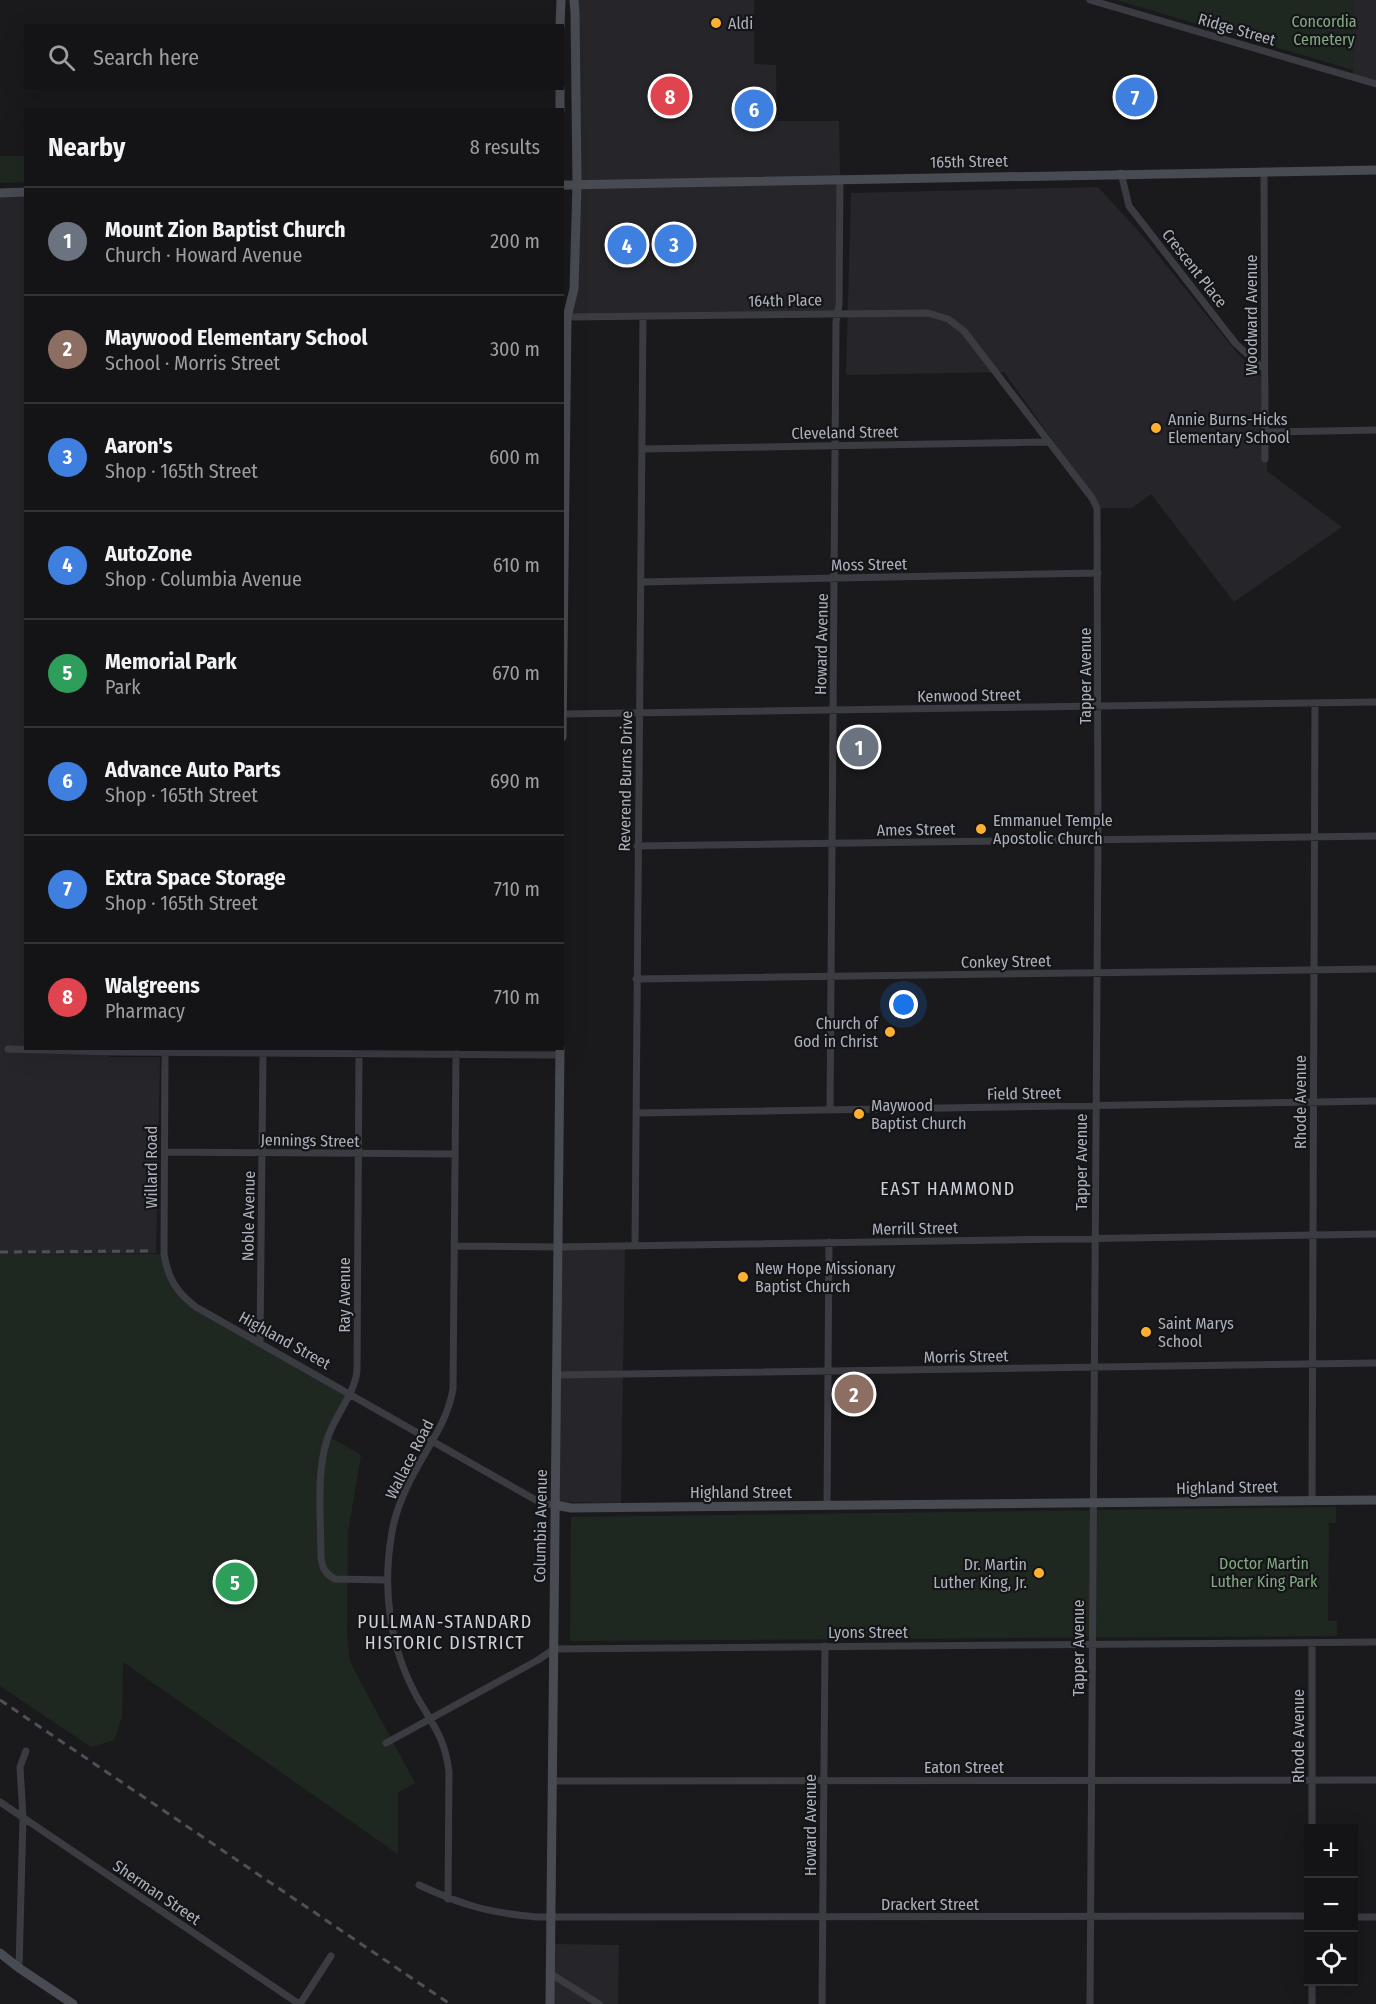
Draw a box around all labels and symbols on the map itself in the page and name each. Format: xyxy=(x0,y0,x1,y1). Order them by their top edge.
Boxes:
street label: Ridge Street xyxy=(1196,9,1278,50)
park label: Concordia Cemetery xyxy=(1291,12,1357,49)
place label: Aldi xyxy=(728,14,753,33)
marker: Aldi xyxy=(709,16,723,30)
pin: 8 xyxy=(650,74,690,118)
pin: 7 xyxy=(1116,74,1154,120)
pin: 6 xyxy=(734,86,774,132)
street label: 165th Street xyxy=(930,151,1009,172)
pin: 4 xyxy=(608,222,646,268)
pin: 3 xyxy=(654,222,694,266)
street label: Crescent Place xyxy=(1158,225,1231,311)
street label: Woodward Avenue xyxy=(1242,254,1261,375)
street label: 164th Place xyxy=(748,290,822,311)
place label: Annie Burns-Hicks Elementary School xyxy=(1168,410,1290,447)
marker: Annie Burns-Hicks Elementary School xyxy=(1149,421,1163,435)
street label: Cleveland Street xyxy=(791,422,899,443)
street label: Moss Street xyxy=(831,554,908,575)
street label: Howard Avenue xyxy=(811,593,832,695)
street label: Tapper Avenue xyxy=(1076,628,1095,724)
street label: Kenwood Street xyxy=(917,685,1022,706)
street label: Reverend Burns Drive xyxy=(615,710,636,852)
pin: 1 xyxy=(840,724,878,770)
place label: Emmanuel Temple Apostolic Church xyxy=(993,811,1113,848)
street label: Ames Street xyxy=(877,819,956,840)
marker: Emmanuel Temple Apostolic Church xyxy=(974,822,988,836)
street label: Conkey Street xyxy=(961,951,1052,972)
your location xyxy=(889,990,918,1019)
place label: Church of God in Christ xyxy=(794,1014,879,1051)
marker: Church of God in Christ xyxy=(883,1025,897,1039)
street label: Rhode Avenue xyxy=(1291,1055,1310,1149)
street label: Field Street xyxy=(987,1083,1062,1104)
place label: Maywood Baptist Church xyxy=(871,1096,966,1133)
marker: Maywood Baptist Church xyxy=(852,1107,866,1121)
street label: Tapper Avenue xyxy=(1072,1114,1091,1210)
street label: Willard Road xyxy=(142,1126,161,1208)
street label: Jennings Street xyxy=(260,1130,360,1151)
street label: Noble Avenue xyxy=(238,1170,259,1261)
district label: EAST HAMMOND xyxy=(880,1178,1016,1200)
street label: Merrill Street xyxy=(872,1218,959,1239)
street label: Ray Avenue xyxy=(335,1257,354,1333)
place label: New Hope Missionary Baptist Church xyxy=(755,1259,896,1296)
marker: New Hope Missionary Baptist Church xyxy=(736,1270,750,1284)
street label: Highland Street xyxy=(236,1307,335,1374)
place label: Saint Marys School xyxy=(1158,1314,1234,1351)
marker: Saint Marys School xyxy=(1139,1325,1153,1339)
street label: Morris Street xyxy=(923,1346,1009,1367)
pin: 2 xyxy=(834,1372,874,1416)
street label: Wallace Road xyxy=(381,1416,438,1502)
street label: Columbia Avenue xyxy=(530,1469,551,1583)
street label: Highland Street xyxy=(1176,1477,1279,1498)
street label: Highland Street xyxy=(690,1483,793,1502)
park label: Doctor Martin Luther King Park xyxy=(1211,1554,1318,1591)
place label: Dr. Martin Luther King, Jr. xyxy=(933,1555,1027,1592)
pin: 5 xyxy=(216,1560,254,1604)
marker: Dr. Martin Luther King, Jr. xyxy=(1032,1566,1046,1580)
street label: Tapper Avenue xyxy=(1069,1600,1088,1696)
district label: PULLMAN-STANDARD HISTORIC DISTRICT xyxy=(357,1611,533,1654)
street label: Lyons Street xyxy=(828,1623,909,1642)
street label: Rhode Avenue xyxy=(1289,1689,1308,1783)
street label: Eaton Street xyxy=(924,1758,1005,1777)
street label: Howard Avenue xyxy=(801,1774,820,1876)
street label: Sherman Street xyxy=(109,1856,205,1929)
street label: Drackert Street xyxy=(881,1895,980,1914)

